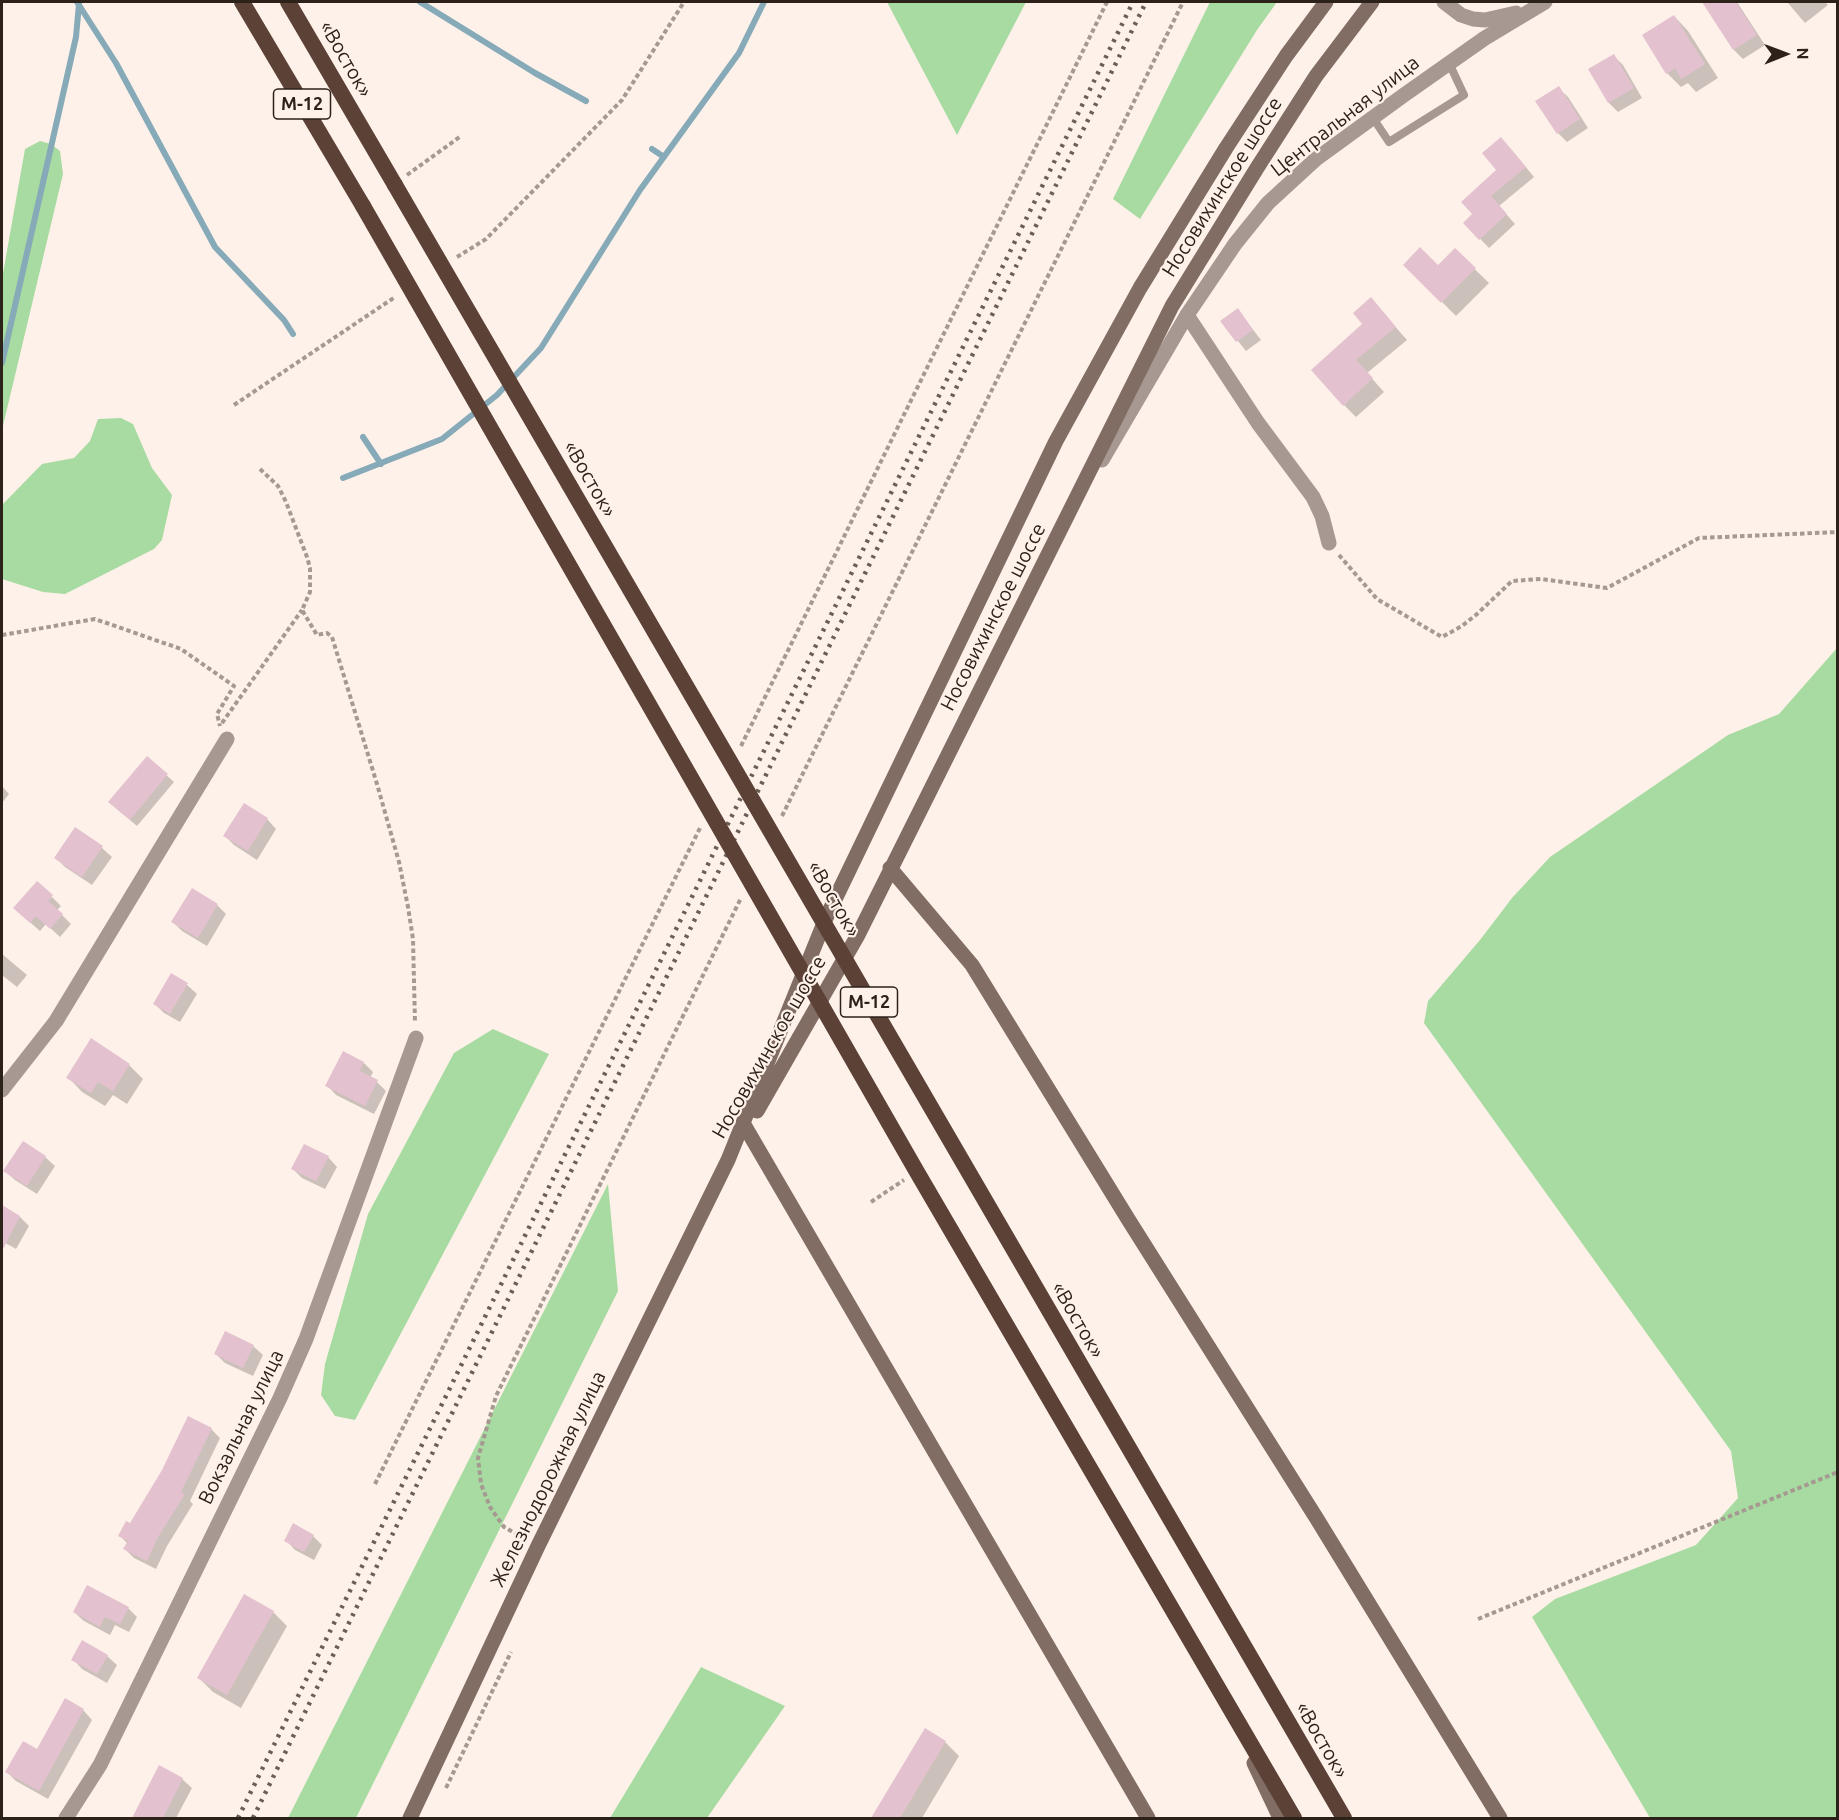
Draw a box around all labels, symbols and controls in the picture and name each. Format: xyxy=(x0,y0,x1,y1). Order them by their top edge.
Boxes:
street label: «Восток» xyxy=(315,17,377,101)
north arrow xyxy=(1755,24,1815,84)
text: N xyxy=(1794,48,1812,60)
street label: Центральная улица xyxy=(1266,51,1424,181)
road number: М-12 xyxy=(274,89,330,119)
street label: Носовихинское шоссе xyxy=(1157,93,1287,281)
street label: «Восток» xyxy=(559,437,621,521)
street label: Носовихинское шоссе xyxy=(935,519,1051,715)
street label: «Восток» xyxy=(803,857,865,941)
street label: Носовихинское шоссе xyxy=(707,951,831,1143)
road number: М-12 xyxy=(840,987,898,1017)
street label: «Восток» xyxy=(1047,1278,1109,1362)
street label: Вокзальная улица xyxy=(193,1346,289,1508)
street label: Железнодорожная улица xyxy=(485,1367,611,1591)
street label: «Восток» xyxy=(1291,1698,1353,1782)

